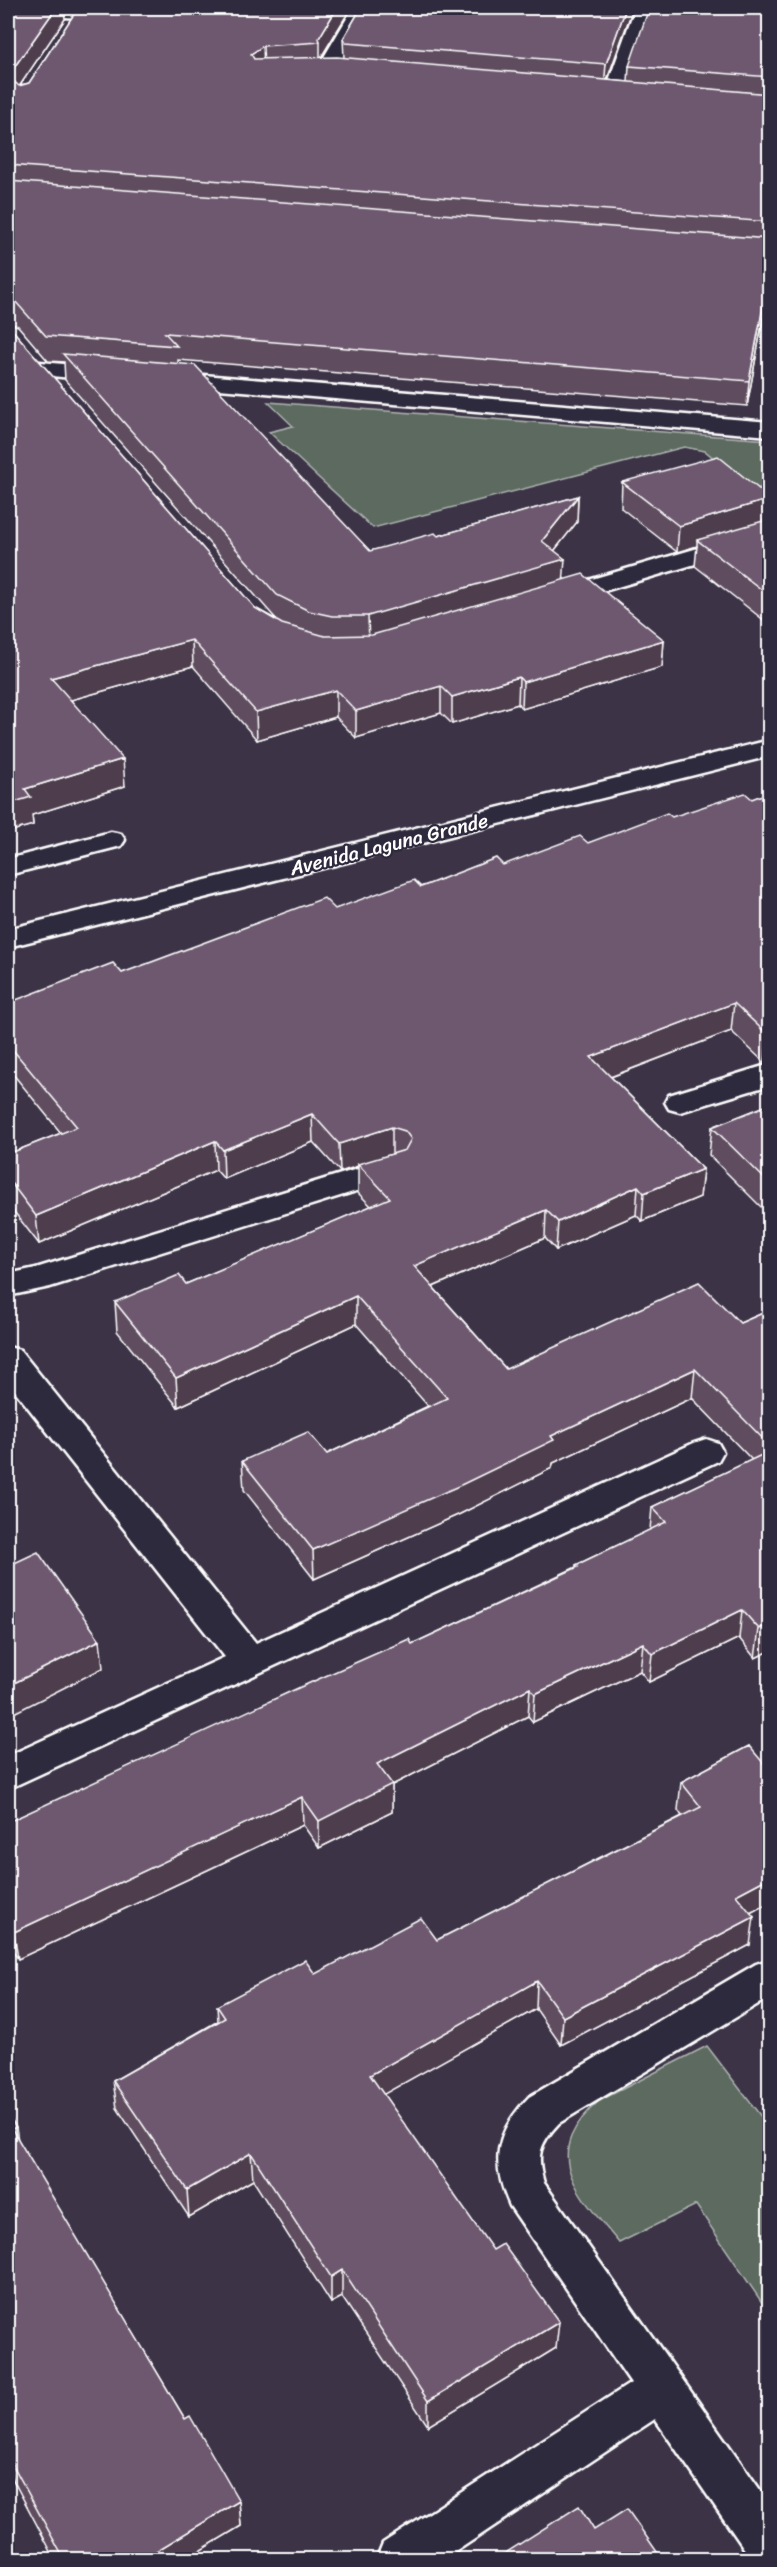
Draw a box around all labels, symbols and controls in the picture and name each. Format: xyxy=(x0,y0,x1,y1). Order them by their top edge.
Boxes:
street label: Avenida Laguna Grande xyxy=(285,803,492,886)

